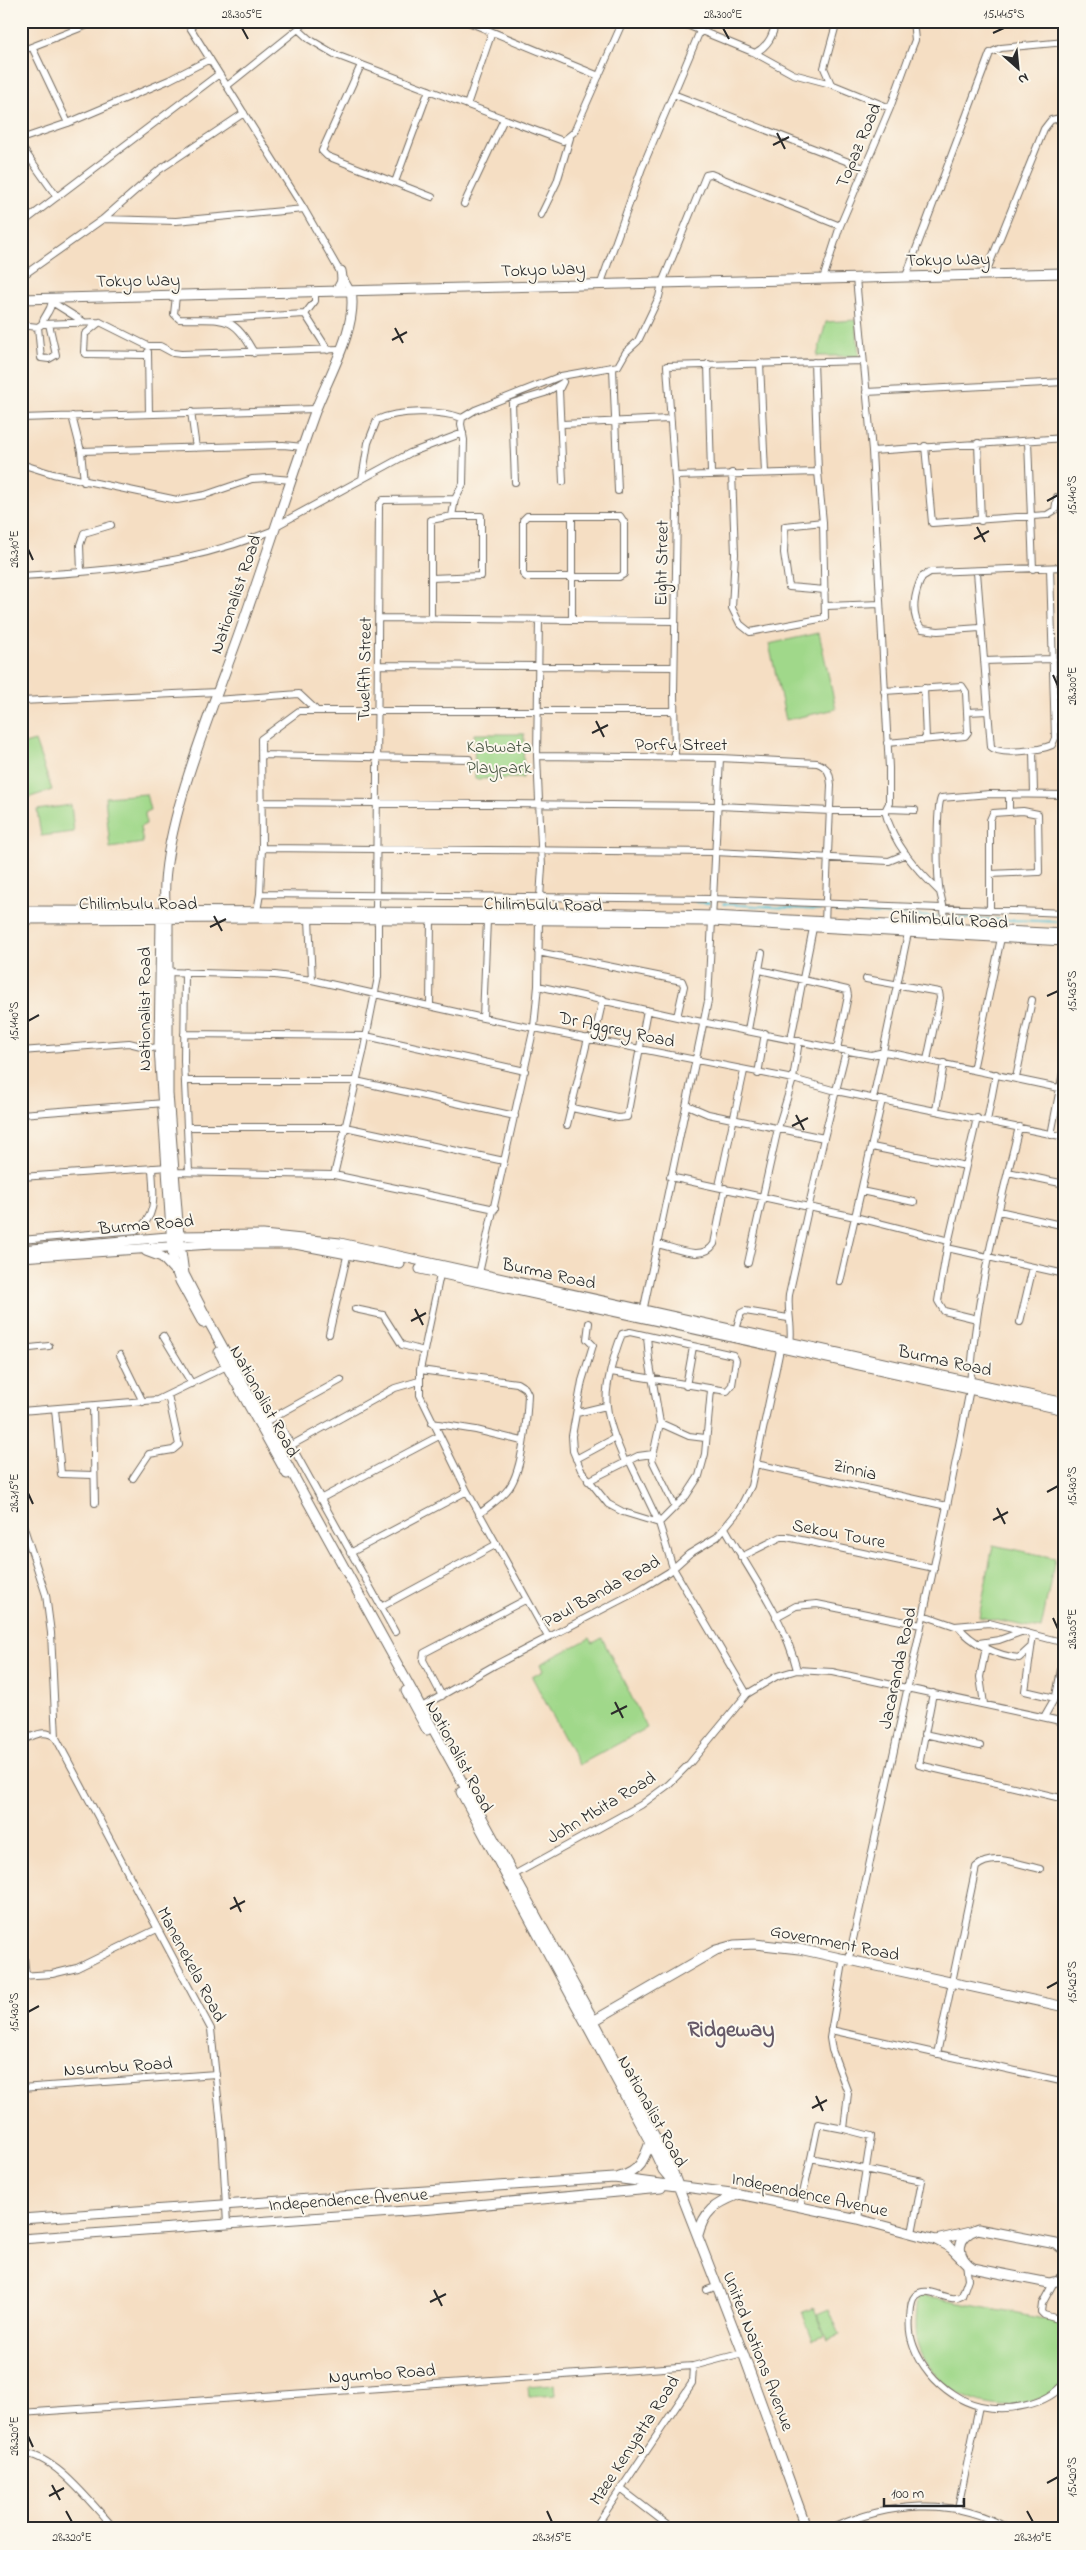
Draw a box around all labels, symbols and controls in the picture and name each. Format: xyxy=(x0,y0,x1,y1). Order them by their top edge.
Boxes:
text: 28.305°E xyxy=(222,6,262,24)
text: 28.300°E xyxy=(704,6,742,24)
text: 15.445°S xyxy=(984,6,1025,24)
north arrow xyxy=(994,42,1044,92)
text: N xyxy=(1014,67,1032,90)
street label: Topaz Road xyxy=(830,99,889,192)
street label: Tokyo Way xyxy=(906,247,990,275)
street label: Tokyo Way xyxy=(500,257,586,285)
street label: Tokyo Way xyxy=(96,268,180,296)
text: 15.440°S xyxy=(1064,475,1082,515)
street label: Eight Street xyxy=(649,520,678,606)
text: 28.310°E xyxy=(6,530,24,568)
street label: Nationalist Road xyxy=(204,532,269,658)
street label: Twelfth Street xyxy=(352,617,380,721)
text: 28.300°E xyxy=(1064,667,1082,705)
street label: Porfu Street xyxy=(635,733,727,759)
park label: Kabwata Playpark xyxy=(466,735,532,782)
street label: Chilimbulu Road xyxy=(79,892,197,918)
street label: Chilimbulu Road xyxy=(483,892,602,920)
street label: Chilimbulu Road xyxy=(889,905,1009,937)
street label: Nationalist Road xyxy=(133,947,159,1071)
text: 15.435°S xyxy=(1064,970,1082,1011)
text: 15.440°S xyxy=(6,1001,24,1041)
street label: Dr Aggrey Road xyxy=(555,1006,677,1057)
street label: Burma Road xyxy=(97,1209,195,1243)
street label: Burma Road xyxy=(498,1252,598,1298)
street label: Burma Road xyxy=(894,1339,994,1385)
street label: Nationalist Road xyxy=(222,1341,305,1463)
street label: Zinnia xyxy=(830,1453,879,1489)
text: 15.430°S xyxy=(1064,1466,1082,1506)
text: 28.315°E xyxy=(6,1473,24,1513)
street label: Sekou Toure xyxy=(790,1513,888,1557)
street label: Paul Banda Road xyxy=(538,1550,666,1636)
street label: Jacaranda Road xyxy=(873,1605,925,1732)
text: 28.305°E xyxy=(1064,1609,1082,1649)
street label: Nationalist Road xyxy=(418,1696,499,1818)
street label: John Mbita Road xyxy=(543,1766,661,1851)
street label: Manenekela Road xyxy=(149,1903,231,2027)
street label: Government Road xyxy=(768,1919,902,1969)
text: 15.425°S xyxy=(1064,1961,1082,2003)
text: 15.430°S xyxy=(6,1992,24,2032)
district label: Ridgeway xyxy=(688,2015,774,2048)
street label: Nsumbu Road xyxy=(63,2051,173,2085)
street label: Nationalist Road xyxy=(610,2051,693,2173)
street label: Independence Avenue xyxy=(729,2167,891,2225)
street label: Independence Avenue xyxy=(268,2182,430,2220)
street label: United Nations Avenue xyxy=(715,2268,800,2436)
street label: Ngumbo Road xyxy=(328,2358,436,2393)
street label: Mzee Kenyatta Road xyxy=(584,2371,687,2511)
text: 28.320°E xyxy=(6,2416,24,2456)
text: 15.420°S xyxy=(1064,2457,1082,2497)
scale bar xyxy=(884,2475,964,2507)
text: 100 m xyxy=(891,2483,924,2505)
text: 28.320°E xyxy=(52,2529,92,2547)
text: 28.315°E xyxy=(532,2529,572,2547)
text: 28.310°E xyxy=(1014,2529,1052,2547)

